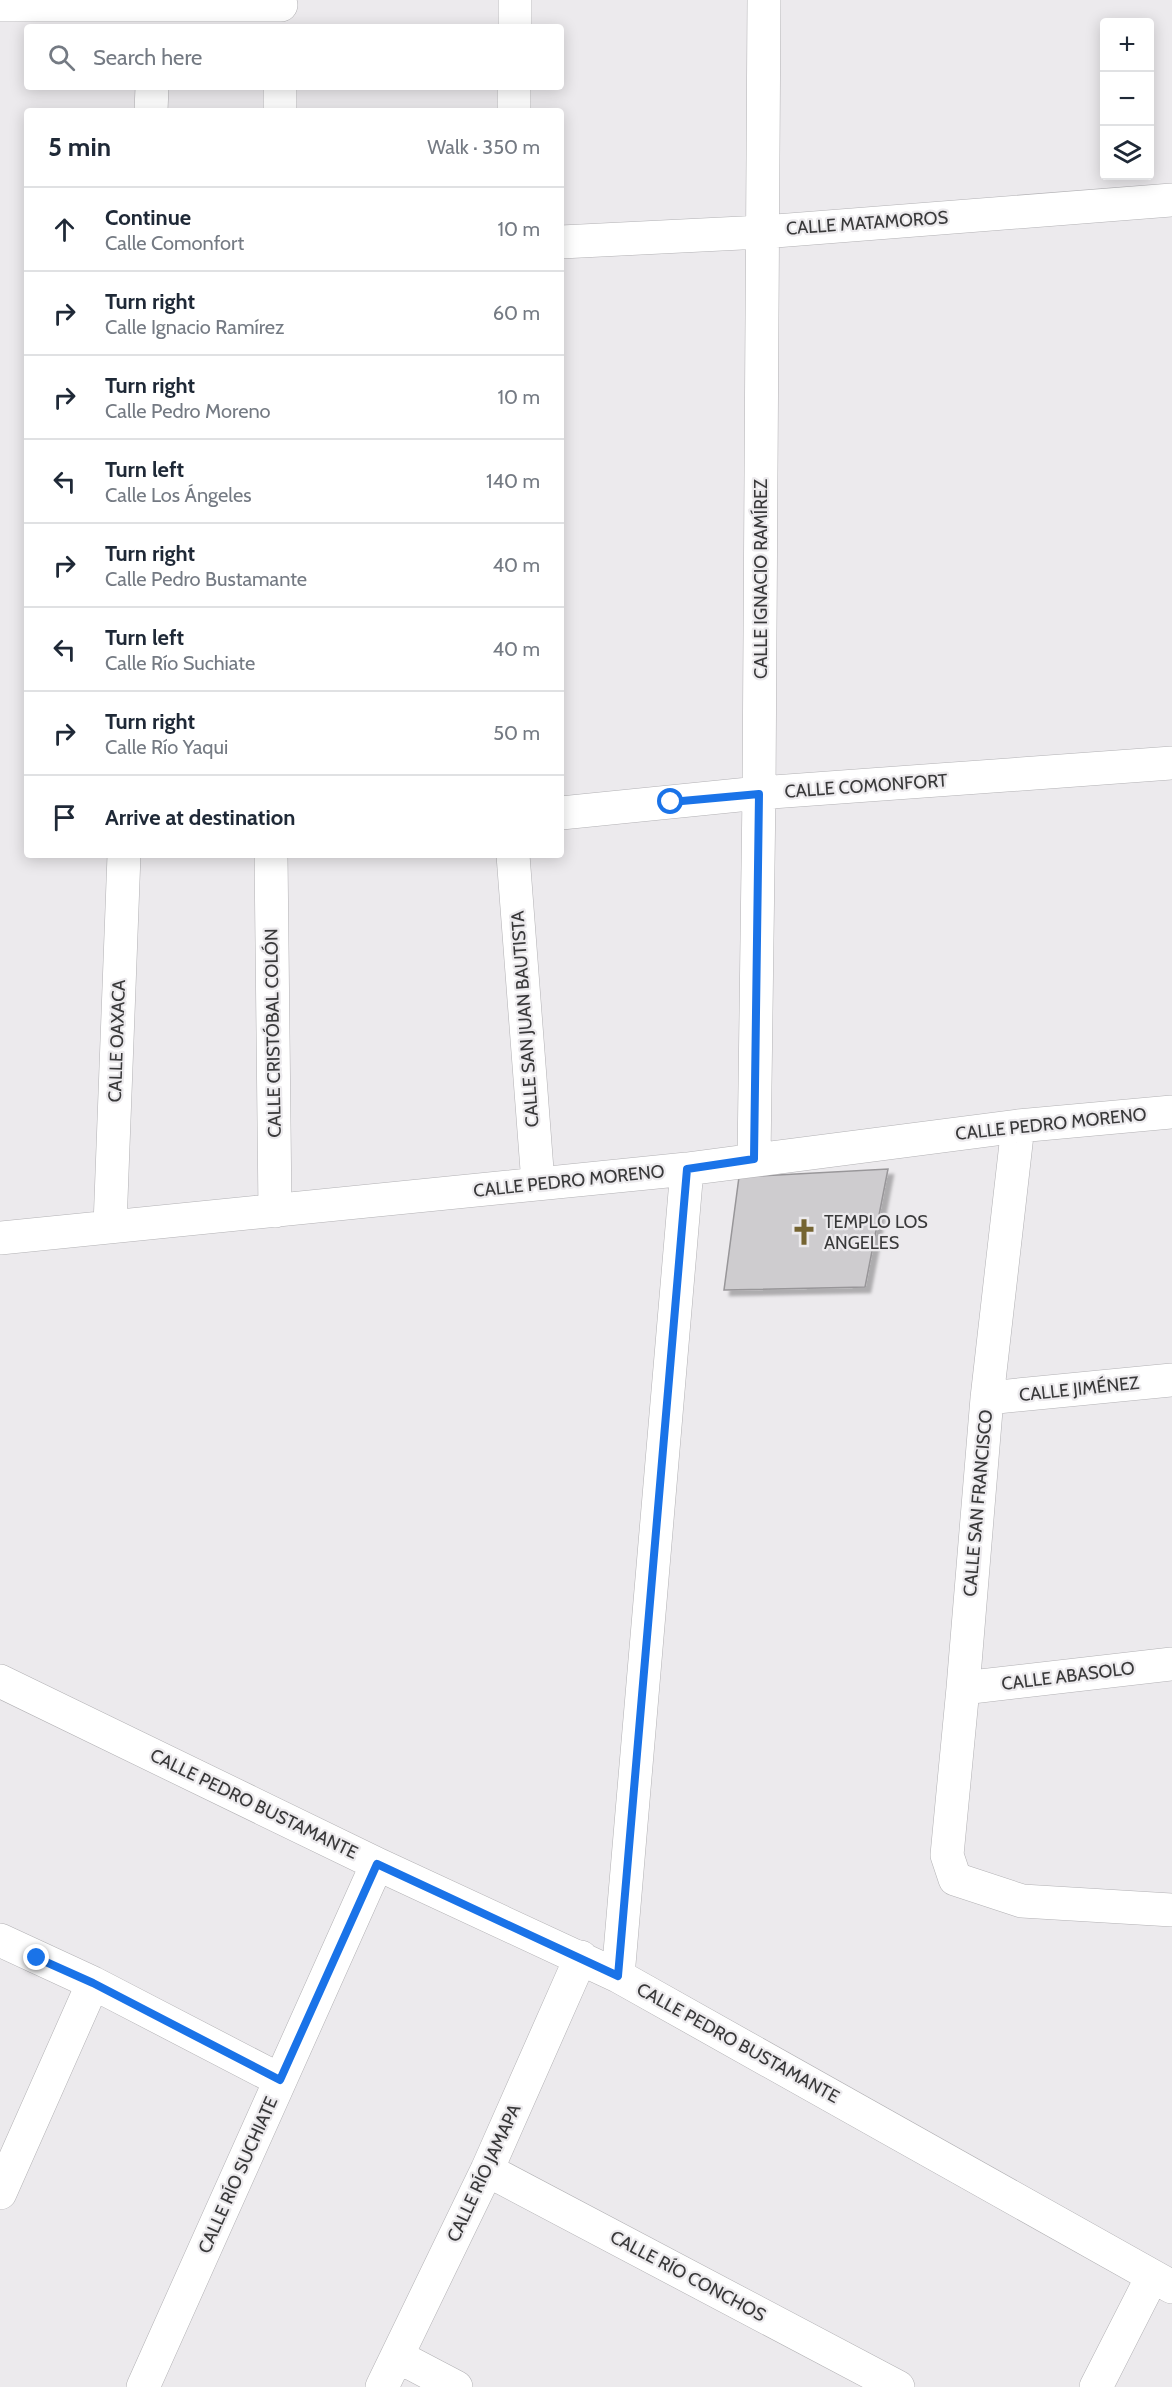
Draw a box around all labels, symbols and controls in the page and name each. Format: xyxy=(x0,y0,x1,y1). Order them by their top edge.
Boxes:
map controls xyxy=(1100,18,1154,180)
button: + xyxy=(1100,18,1154,72)
search box xyxy=(24,24,564,90)
icon: search xyxy=(45,41,78,74)
text: Search here xyxy=(93,44,202,71)
button: − xyxy=(1100,72,1154,126)
button: layers xyxy=(1100,126,1154,180)
text: 5 min xyxy=(48,131,111,163)
text: Walk · 350 m xyxy=(427,135,540,159)
text: Continue xyxy=(105,204,191,231)
street label: CALLE MATAMOROS xyxy=(785,206,949,240)
icon: ahead xyxy=(48,213,81,246)
text: 10 m xyxy=(497,217,540,241)
text: Calle Comonfort xyxy=(105,231,244,255)
text: Turn right xyxy=(105,288,195,315)
icon: right xyxy=(48,297,81,330)
text: 60 m xyxy=(493,301,540,325)
text: Calle Ignacio Ramírez xyxy=(105,315,284,339)
text: Turn right xyxy=(105,372,195,399)
icon: right xyxy=(48,381,81,414)
text: 10 m xyxy=(497,385,540,409)
text: Calle Pedro Moreno xyxy=(105,399,271,423)
text: Turn left xyxy=(105,456,184,483)
icon: left xyxy=(48,465,81,498)
text: 140 m xyxy=(486,469,540,493)
street label: CALLE IGNACIO RAMÍREZ xyxy=(750,479,772,679)
text: Calle Los Ángeles xyxy=(105,483,251,507)
text: Turn right xyxy=(105,540,195,567)
icon: right xyxy=(48,549,81,582)
text: 40 m xyxy=(492,553,540,577)
text: Calle Pedro Bustamante xyxy=(105,567,307,591)
text: Turn left xyxy=(105,624,184,651)
icon: left xyxy=(48,633,81,666)
text: 40 m xyxy=(492,637,540,661)
text: Calle Río Suchiate xyxy=(105,651,255,675)
text: Turn right xyxy=(105,708,195,735)
icon: right xyxy=(48,717,81,750)
text: 50 m xyxy=(493,721,540,745)
text: Calle Río Yaqui xyxy=(105,735,228,759)
street label: CALLE COMONFORT xyxy=(784,769,949,803)
route start xyxy=(657,788,683,814)
icon: arrive xyxy=(48,801,81,834)
text: Arrive at destination xyxy=(105,804,295,831)
street label: CALLE SAN JUAN BAUTISTA xyxy=(506,910,544,1128)
street label: CALLE CRISTÓBAL COLÓN xyxy=(260,928,286,1138)
street label: CALLE OAXACA xyxy=(104,979,130,1103)
street label: CALLE PEDRO MORENO xyxy=(954,1103,1148,1145)
street label: CALLE PEDRO MORENO xyxy=(472,1160,666,1202)
place label: TEMPLO LOS ANGELES xyxy=(824,1211,928,1254)
church icon: TEMPLO LOS ANGELES xyxy=(789,1217,819,1247)
street label: CALLE JIMÉNEZ xyxy=(1018,1372,1140,1406)
street label: CALLE SAN FRANCISCO xyxy=(959,1409,997,1597)
street label: CALLE ABASOLO xyxy=(1000,1657,1136,1695)
street label: CALLE PEDRO BUSTAMANTE xyxy=(147,1744,361,1864)
route end xyxy=(23,1944,49,1970)
street label: CALLE PEDRO BUSTAMANTE xyxy=(633,1978,843,2108)
street label: CALLE RÍO SUCHIATE xyxy=(194,2093,282,2257)
street label: CALLE RÍO JAMAPA xyxy=(442,2101,526,2245)
street label: CALLE RÍO CONCHOS xyxy=(606,2226,770,2326)

